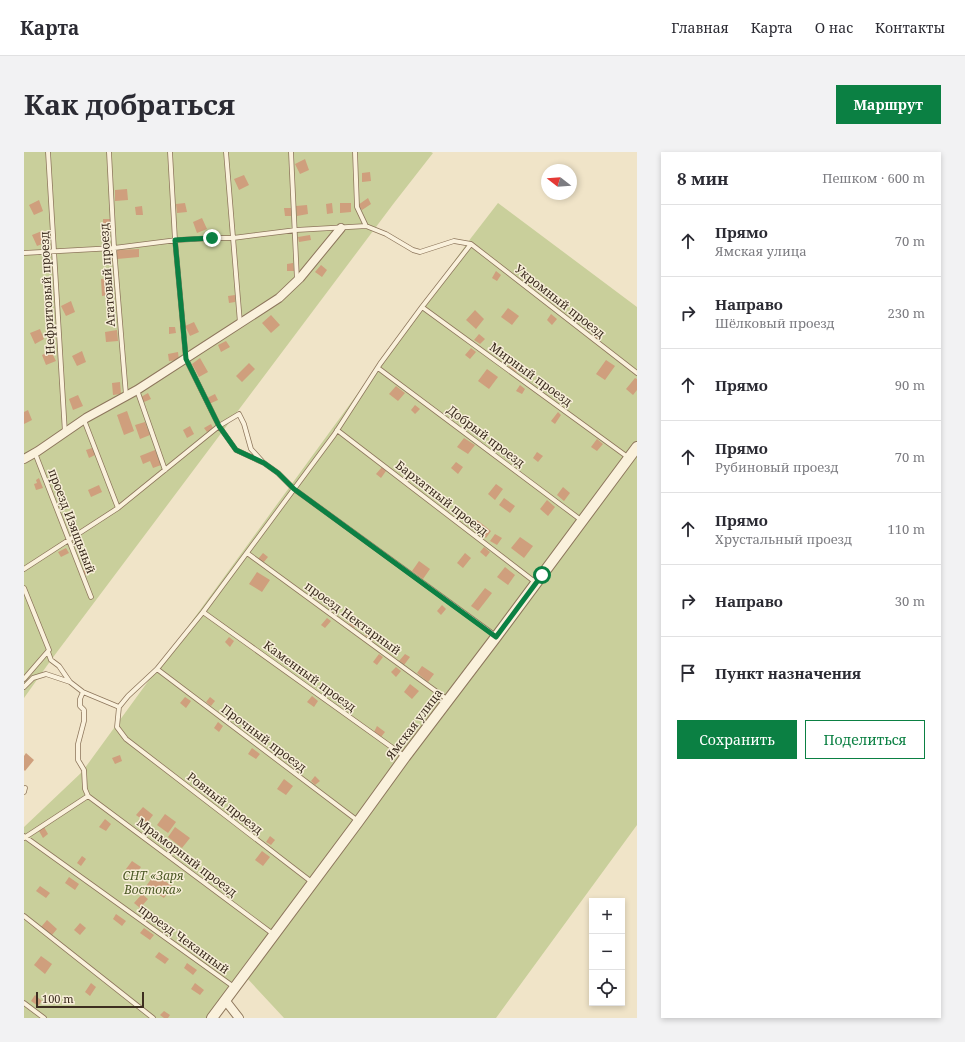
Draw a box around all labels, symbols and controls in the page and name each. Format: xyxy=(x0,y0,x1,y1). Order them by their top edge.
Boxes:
text: Карта xyxy=(20,15,79,41)
text: Главная xyxy=(671,18,729,37)
text: Карта xyxy=(751,18,793,37)
text: О нас xyxy=(815,18,853,37)
text: Контакты xyxy=(875,18,945,37)
text: Как добраться xyxy=(24,85,235,123)
button: Маршрут xyxy=(836,85,941,124)
north arrow xyxy=(541,164,577,200)
text: 8 мин xyxy=(677,167,729,190)
text: Пешком · 600 m xyxy=(822,169,925,187)
text: Прямо xyxy=(715,222,768,242)
street label: Агатовый проезд xyxy=(95,223,119,327)
route end xyxy=(203,229,221,247)
icon: ahead xyxy=(677,230,699,252)
street label: Нефритовый проезд xyxy=(35,231,59,355)
text: 70 m xyxy=(895,232,925,250)
text: Ямская улица xyxy=(715,242,807,260)
street label: Укромный проезд xyxy=(511,260,609,342)
text: Направо xyxy=(715,294,783,314)
icon: right xyxy=(677,302,699,324)
text: 230 m xyxy=(888,304,925,322)
text: Шёлковый проезд xyxy=(715,314,835,332)
street label: Мирный проезд xyxy=(486,338,576,410)
icon: ahead xyxy=(677,374,699,396)
text: Прямо xyxy=(715,375,768,395)
text: 90 m xyxy=(895,376,925,394)
street label: Добрый проезд xyxy=(444,401,528,471)
text: Прямо xyxy=(715,438,768,458)
icon: ahead xyxy=(677,446,699,468)
text: 70 m xyxy=(895,448,925,466)
street label: Бархатный проезд xyxy=(392,456,492,540)
text: Рубиновый проезд xyxy=(715,458,838,476)
street label: проезд Изящьный xyxy=(44,466,100,576)
text: Прямо xyxy=(715,510,768,530)
icon: ahead xyxy=(677,518,699,540)
text: 110 m xyxy=(888,520,925,538)
text: Хрустальный проезд xyxy=(715,530,852,548)
route start xyxy=(533,566,551,584)
street label: проезд Нектарный xyxy=(301,577,405,659)
icon: right xyxy=(677,590,699,612)
text: Направо xyxy=(715,591,783,611)
text: 30 m xyxy=(895,592,925,610)
street label: Каменный проезд xyxy=(260,637,360,715)
icon: arrive xyxy=(677,662,699,684)
text: Пункт назначения xyxy=(715,663,861,683)
street label: Ямская улица xyxy=(381,685,446,764)
street label: Прочный проезд xyxy=(218,700,310,776)
button: Сохранить xyxy=(677,720,797,759)
button: Поделиться xyxy=(805,720,925,759)
street label: Ровный проезд xyxy=(184,768,266,838)
street label: Мраморный проезд xyxy=(133,814,241,900)
park label: СНТ «Заря Востока» xyxy=(122,867,184,898)
map controls xyxy=(589,898,625,1006)
button: + xyxy=(589,898,625,934)
street label: проезд Чеканный xyxy=(135,900,233,978)
button: − xyxy=(589,934,625,970)
button: locate xyxy=(589,970,625,1006)
scale bar xyxy=(36,990,144,1009)
text: 100 m xyxy=(42,991,74,1006)

